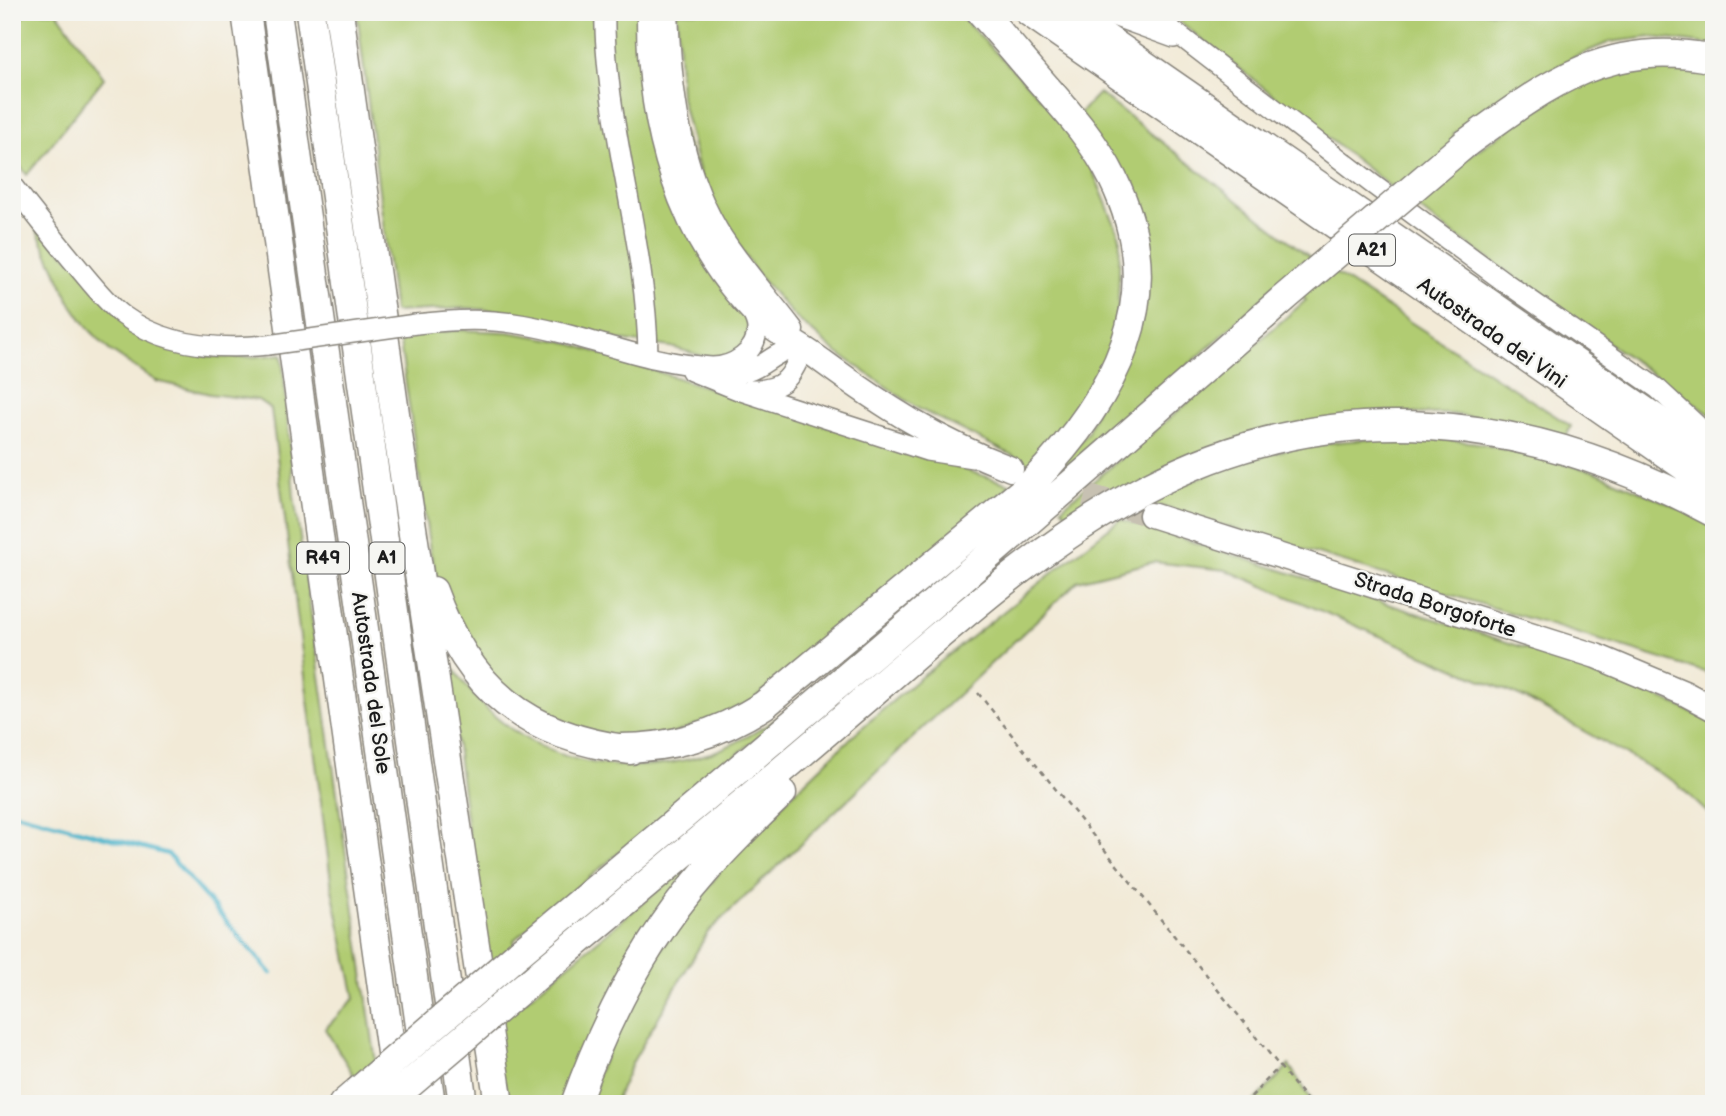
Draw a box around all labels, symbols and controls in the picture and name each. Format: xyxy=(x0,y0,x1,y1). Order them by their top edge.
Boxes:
road number: A21 xyxy=(1349,234,1395,266)
street label: Autostrada dei Vini xyxy=(1412,272,1572,394)
road number: R49 xyxy=(297,542,349,573)
road number: A1 xyxy=(370,542,404,573)
street label: Strada Borgoforte xyxy=(1351,567,1519,643)
street label: Autostrada del Sole xyxy=(346,590,396,776)

